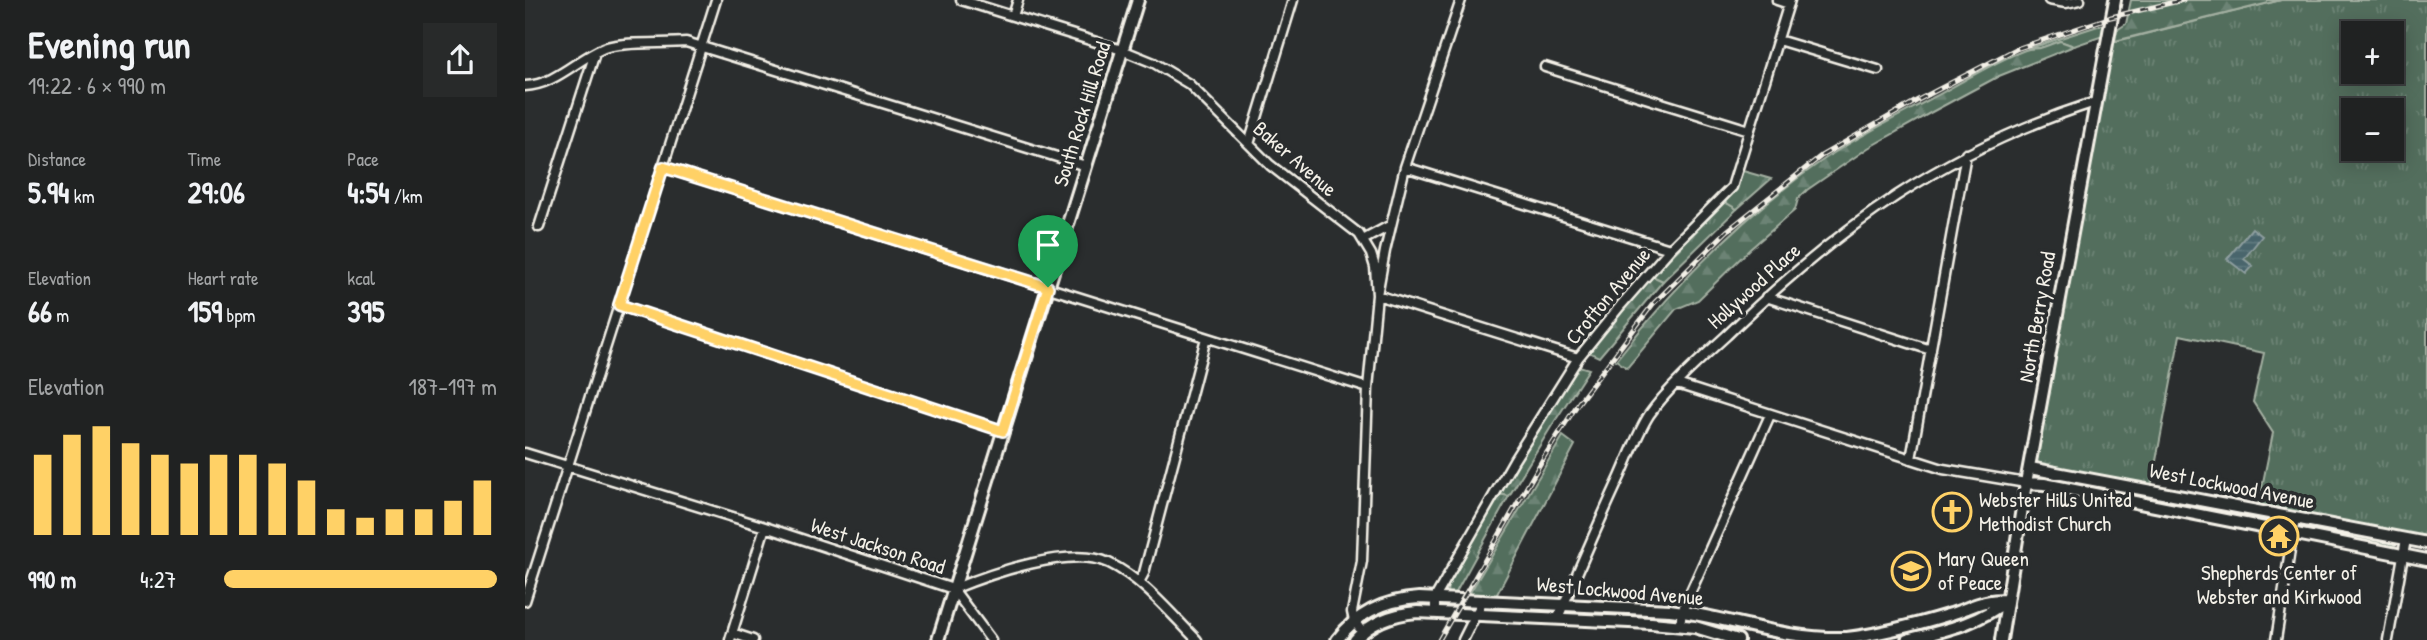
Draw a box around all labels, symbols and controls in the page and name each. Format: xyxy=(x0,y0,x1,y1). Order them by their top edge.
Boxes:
text: Evening run xyxy=(28,18,191,70)
map controls xyxy=(2341,21,2404,161)
button: + xyxy=(2341,21,2404,84)
button: share xyxy=(423,23,497,97)
street label: South Rock Hill Road xyxy=(1046,38,1117,190)
text: 19:22 · 6 × 990 m xyxy=(28,70,166,101)
button: − xyxy=(2341,98,2404,161)
street label: Baker Avenue xyxy=(1247,114,1343,203)
text: Distance xyxy=(28,146,86,172)
text: Time xyxy=(188,146,221,172)
text: Pace xyxy=(347,146,379,172)
text: 5.94 xyxy=(28,172,69,212)
text: 29:06 xyxy=(188,172,245,212)
text: 4:54 xyxy=(347,172,389,212)
text: km xyxy=(69,183,95,209)
text: /km xyxy=(389,183,423,209)
pin xyxy=(1018,215,1078,287)
icon: arrive xyxy=(1029,226,1067,264)
street label: Hollywood Place xyxy=(1701,236,1807,335)
street label: Crofton Avenue xyxy=(1558,241,1657,351)
street label: North Berry Road xyxy=(2011,249,2062,384)
text: Elevation xyxy=(28,265,91,291)
text: Heart rate xyxy=(188,265,259,291)
text: kcal xyxy=(347,265,375,291)
text: 66 xyxy=(28,291,52,331)
text: 159 xyxy=(188,291,222,331)
text: 395 xyxy=(347,291,384,331)
text: m xyxy=(52,302,69,328)
text: bpm xyxy=(222,302,256,328)
text: Elevation xyxy=(28,371,104,402)
text: 187–197 m xyxy=(409,371,497,402)
street label: West Lockwood Avenue xyxy=(2147,455,2317,516)
place label: Webster Hills United Methodist Church xyxy=(1979,485,2132,538)
church icon: Webster Hills United Methodist Church xyxy=(1931,491,1973,533)
street label: West Jackson Road xyxy=(807,510,949,581)
temple icon: Shepherds Center of Webster and Kirkwood xyxy=(2258,515,2300,557)
place label: Mary Queen of Peace xyxy=(1938,544,2029,597)
school or university icon: Mary Queen of Peace xyxy=(1890,550,1932,592)
place label: Shepherds Center of Webster and Kirkwood xyxy=(2197,558,2361,611)
text: 990 m xyxy=(28,564,76,595)
text: 4:27 xyxy=(140,564,176,595)
street label: West Lockwood Avenue xyxy=(1535,569,1705,612)

